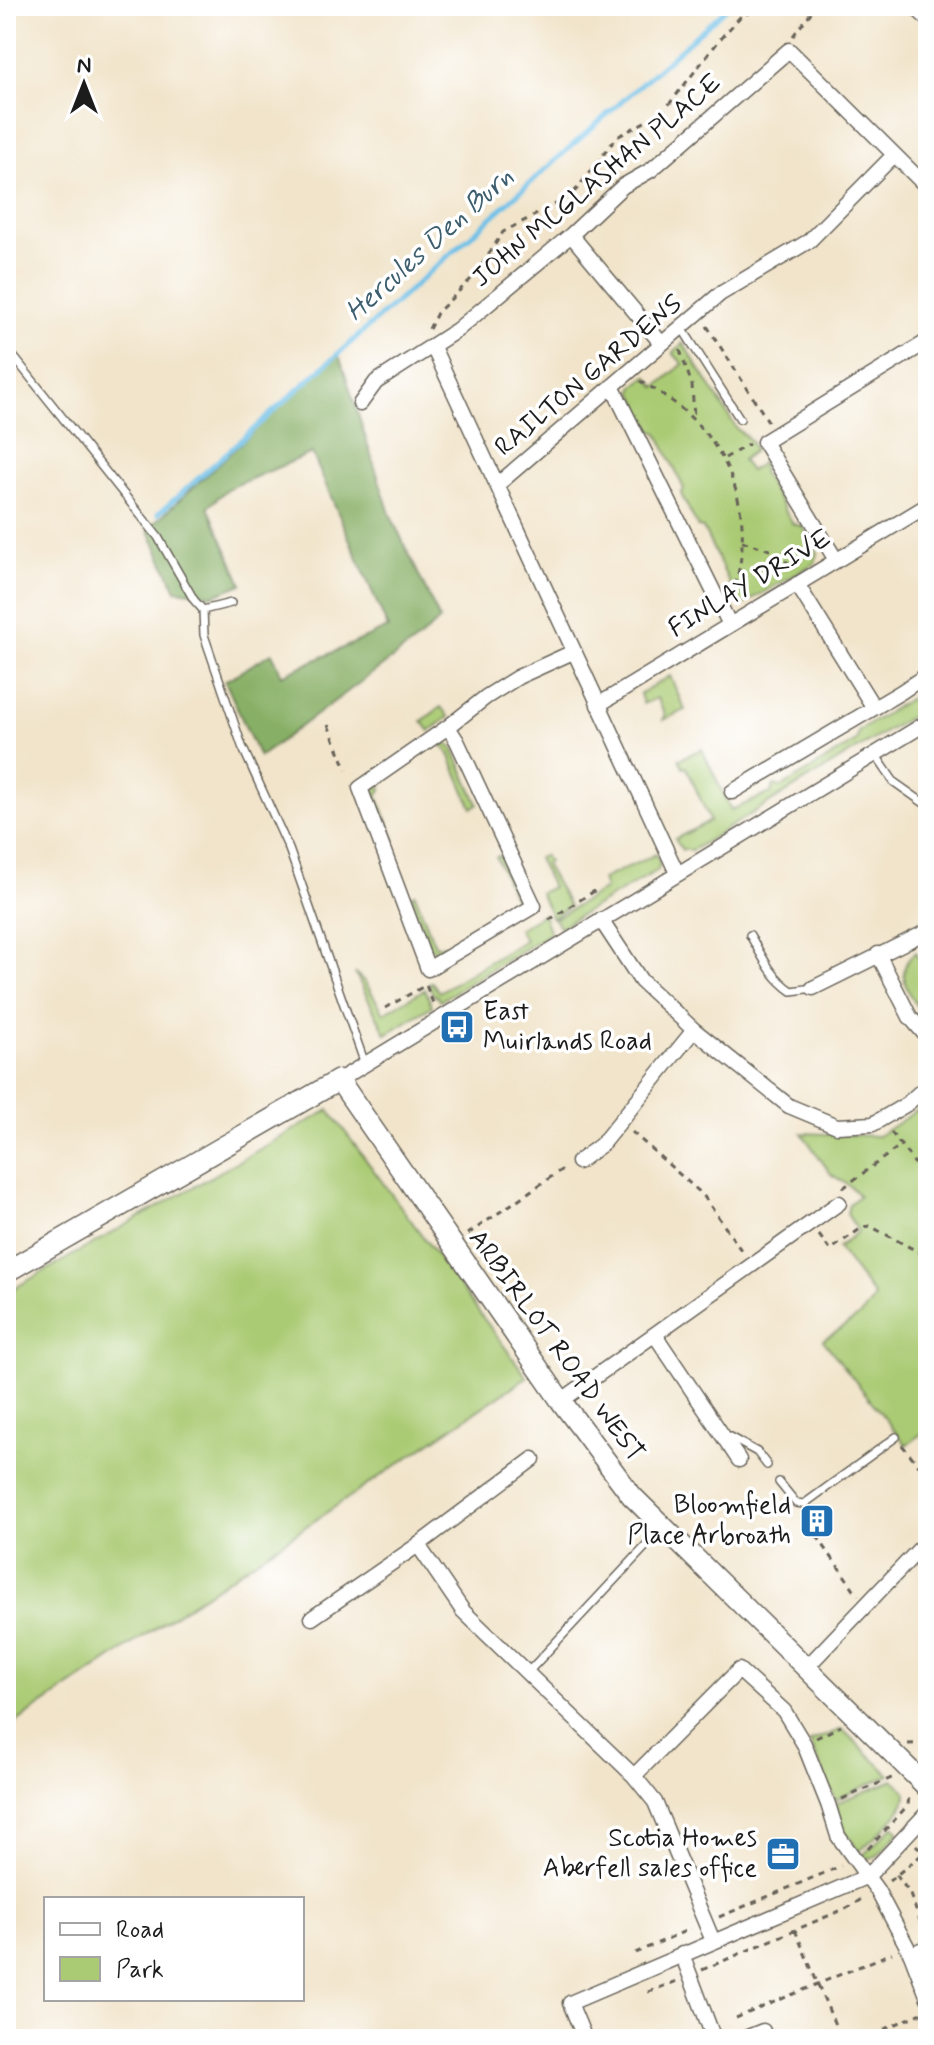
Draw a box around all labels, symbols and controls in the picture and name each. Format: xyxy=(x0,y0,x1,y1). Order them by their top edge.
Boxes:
north arrow xyxy=(44,44,124,124)
text: N xyxy=(77,52,91,80)
street label: JOHN MCGLASHAN PLACE xyxy=(465,67,729,295)
water label: Hercules Den Burn xyxy=(338,159,522,331)
street label: RAILTON GARDENS xyxy=(488,287,690,465)
street label: FINLAY DRIVE xyxy=(662,522,838,646)
place label: East Muirlands Road xyxy=(483,995,652,1059)
bus stop icon: East Muirlands Road xyxy=(438,1008,476,1046)
street label: ARBIRLOT ROAD WEST xyxy=(460,1223,652,1469)
place label: Bloomfield Place Arbroath xyxy=(628,1489,791,1553)
building icon: Bloomfield Place Arbroath xyxy=(798,1502,836,1540)
place label: Scotia Homes Aberfell sales office xyxy=(543,1822,757,1886)
office icon: Scotia Homes Aberfell sales office xyxy=(764,1835,802,1873)
legend xyxy=(44,1897,304,2001)
text: Road xyxy=(116,1915,164,1946)
text: Park xyxy=(116,1955,164,1986)

